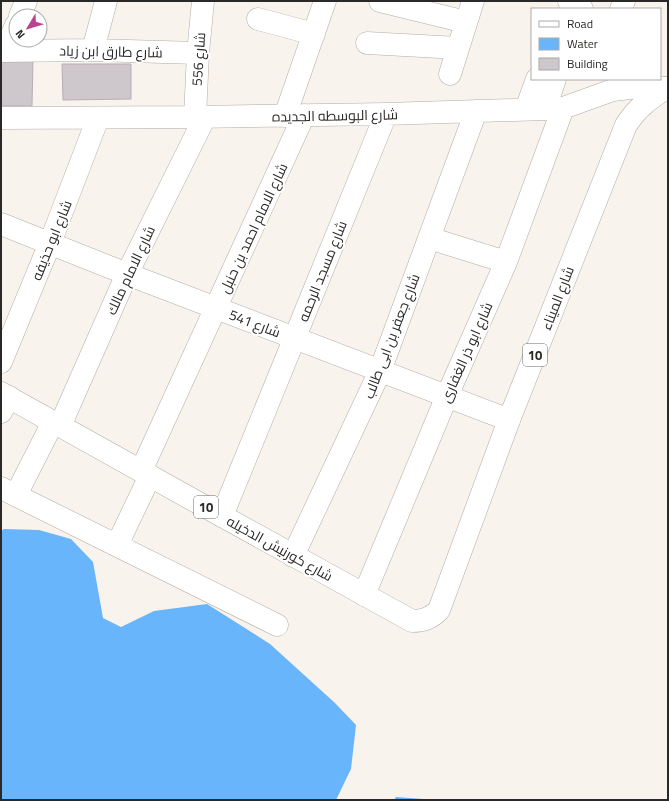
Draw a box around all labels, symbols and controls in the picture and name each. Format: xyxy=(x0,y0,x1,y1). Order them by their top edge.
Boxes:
north arrow xyxy=(8,8,48,48)
legend xyxy=(531,8,661,80)
text: Road xyxy=(567,14,593,33)
text: N xyxy=(11,26,29,42)
street label: شارع 556 xyxy=(186,31,210,87)
text: Water xyxy=(567,34,598,53)
street label: شارع طارق ابن زياد xyxy=(59,40,163,62)
text: Building xyxy=(567,54,608,73)
street label: شارع البوسطه الجديده xyxy=(272,103,398,127)
street label: شارع الامام احمد بن حنبل xyxy=(214,159,292,297)
street label: شارع ابو حذيفه xyxy=(25,197,77,283)
street label: شارع مسجد الرحمه xyxy=(292,217,352,325)
street label: شارع الامام مالك xyxy=(100,222,160,318)
street label: شارع الميناء xyxy=(535,263,579,333)
street label: شارع جعفر بن ابى طالب xyxy=(357,270,425,402)
street label: شارع ابو ذر الغفارى xyxy=(434,298,498,406)
street label: شارع 541 xyxy=(226,304,284,342)
road number: 10 xyxy=(523,344,547,366)
road number: 10 xyxy=(194,496,218,518)
street label: شارع كورنيش الدخيله xyxy=(223,510,337,586)

